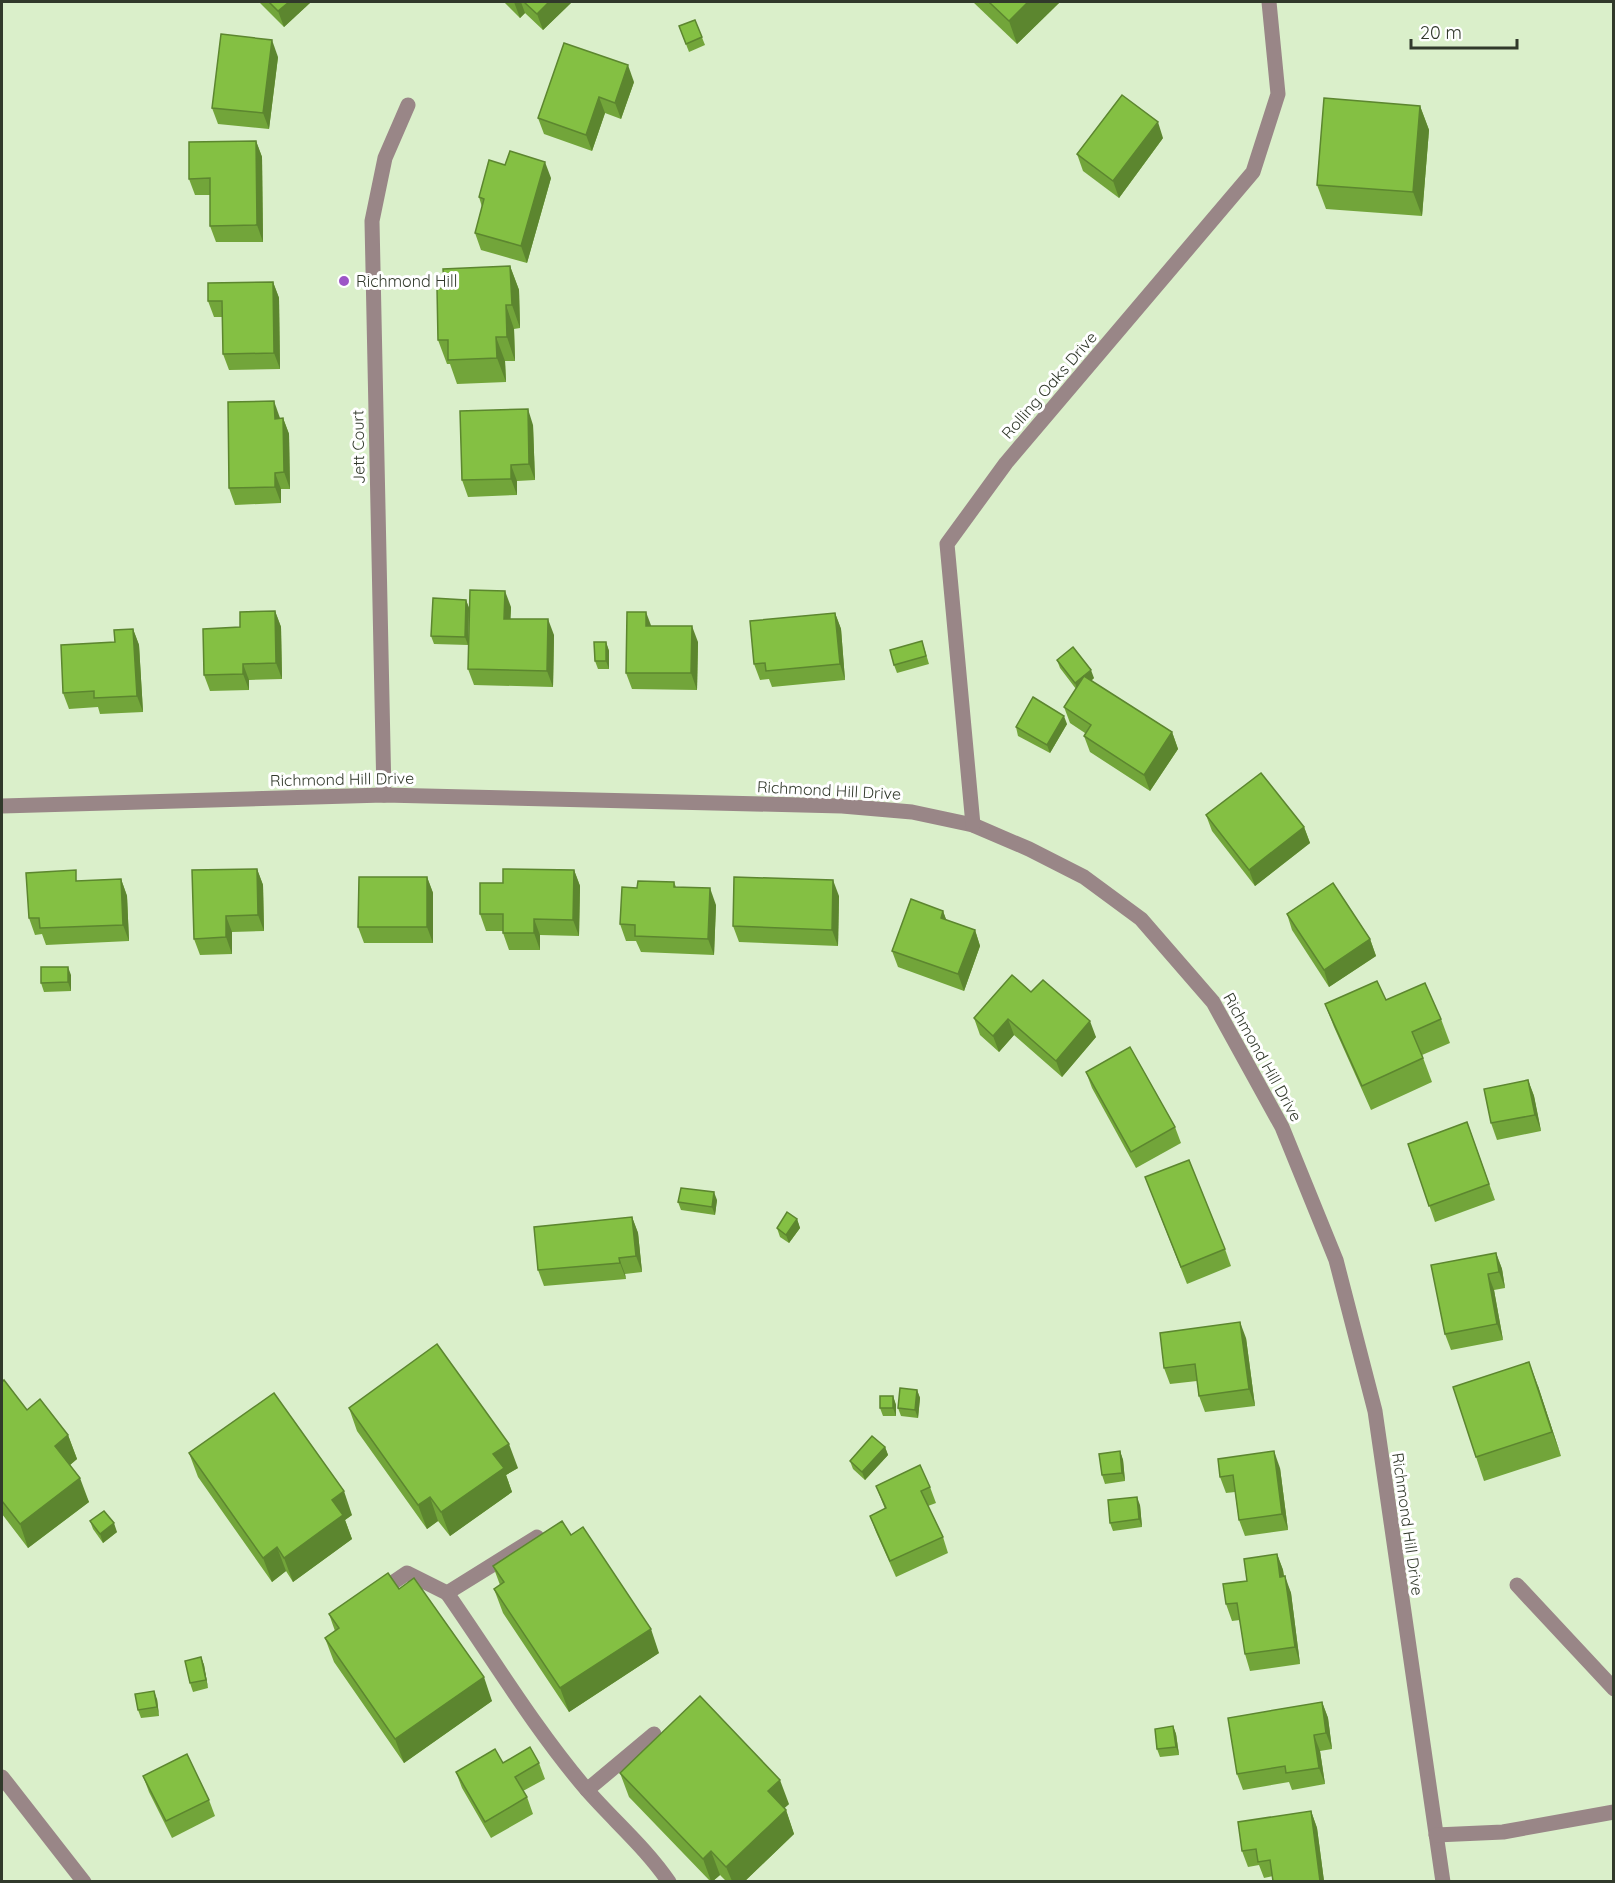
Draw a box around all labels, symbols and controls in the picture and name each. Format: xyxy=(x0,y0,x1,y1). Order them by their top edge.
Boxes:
scale bar xyxy=(1411,12,1518,50)
text: 20 m xyxy=(1420,21,1462,44)
place label: Richmond Hill xyxy=(356,271,457,291)
marker: Richmond Hill xyxy=(337,274,351,288)
street label: Rolling Oaks Drive xyxy=(997,327,1101,443)
street label: Jett Court xyxy=(347,410,369,484)
street label: Richmond Hill Drive xyxy=(270,768,414,790)
street label: Richmond Hill Drive xyxy=(756,776,902,804)
street label: Richmond Hill Drive xyxy=(1219,989,1307,1125)
street label: Richmond Hill Drive xyxy=(1388,1451,1428,1597)

